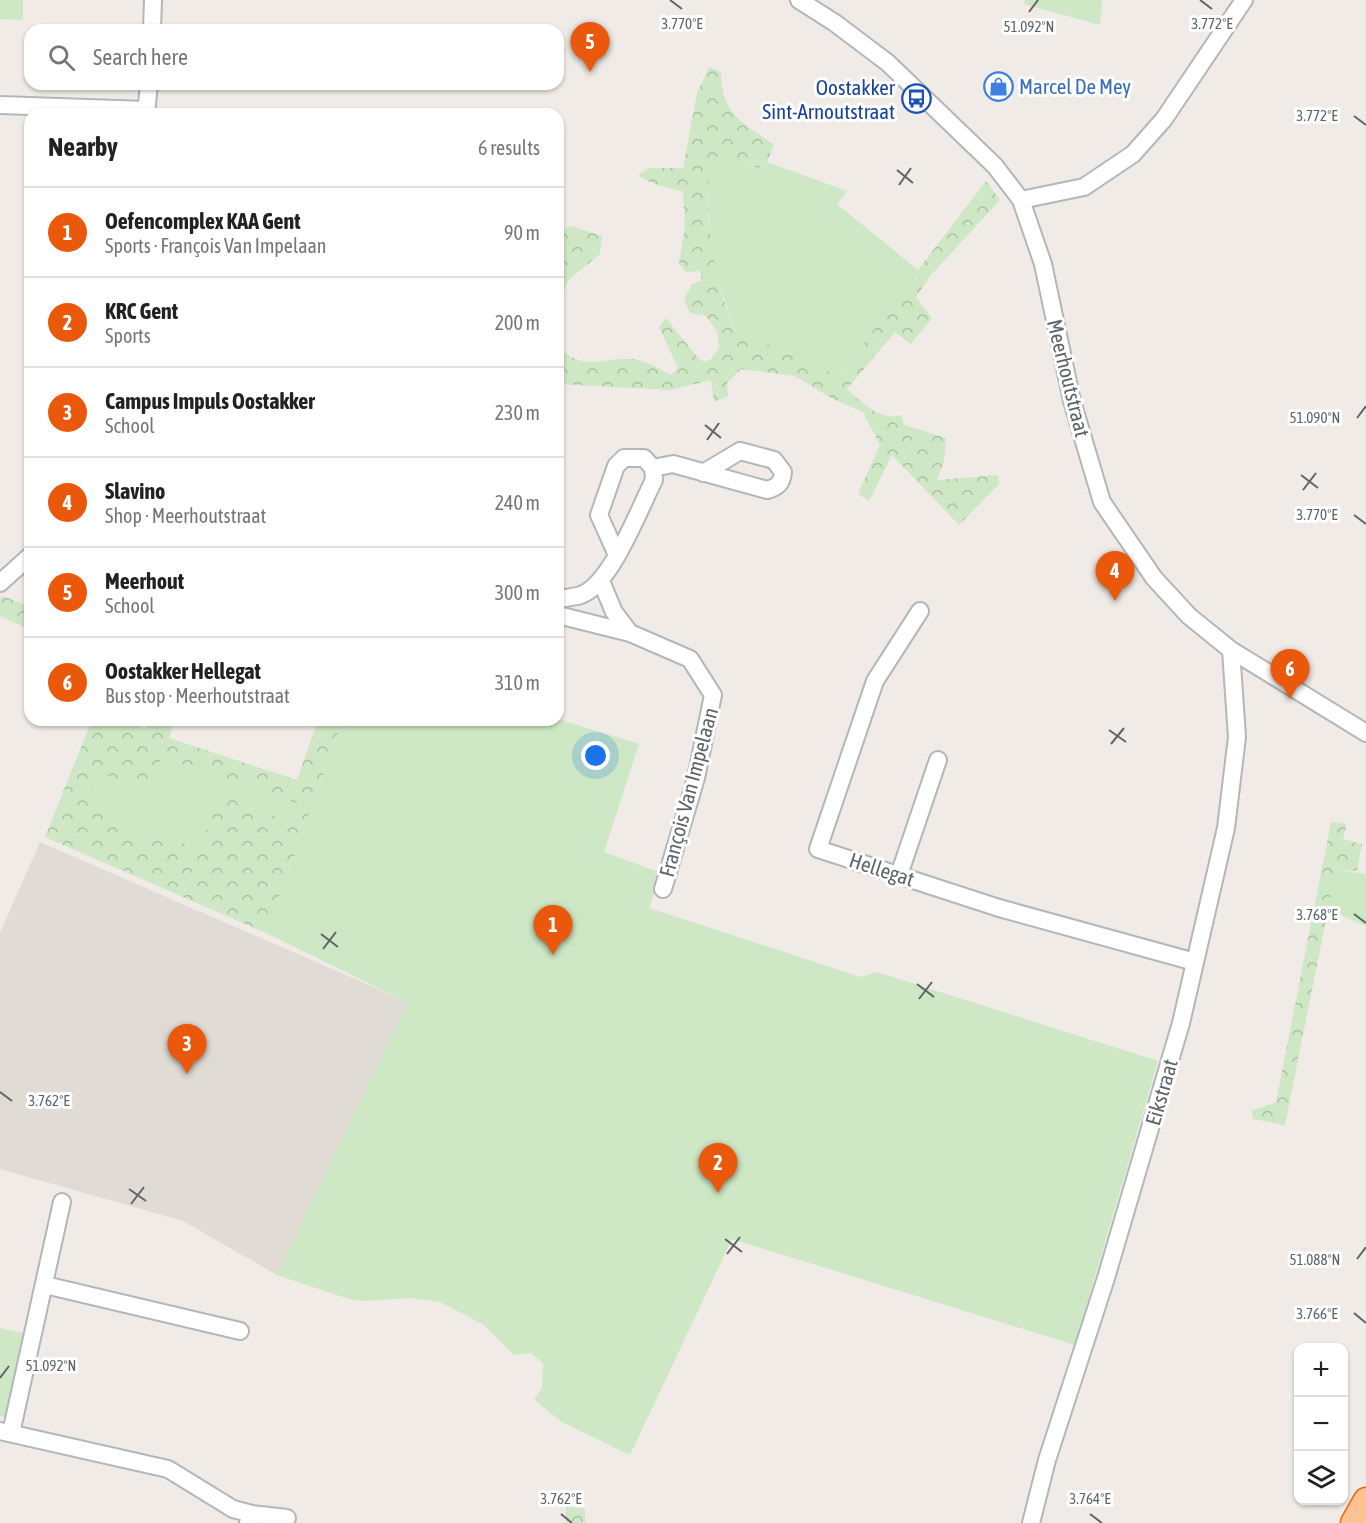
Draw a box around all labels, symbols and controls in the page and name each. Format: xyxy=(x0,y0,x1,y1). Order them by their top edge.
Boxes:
text: 3.770°E xyxy=(661,15,703,32)
text: 3.772°E xyxy=(1191,15,1233,32)
text: 51.092°N xyxy=(1004,18,1054,35)
pin: 5 xyxy=(570,22,610,72)
search box xyxy=(24,24,564,90)
icon: search xyxy=(45,41,78,74)
text: Search here xyxy=(93,44,188,70)
shop icon: Marcel De Mey xyxy=(982,70,1014,102)
place label: Marcel De Mey xyxy=(1019,74,1131,98)
place label: Oostakker Sint-Arnoutstraat xyxy=(762,75,896,123)
bus stop icon: Oostakker Sint-Arnoutstraat xyxy=(900,83,932,115)
text: 3.772°E xyxy=(1296,107,1338,124)
text: Nearby xyxy=(48,132,118,162)
text: 6 results xyxy=(478,136,540,159)
text: Oefencomplex KAA Gent xyxy=(105,208,301,234)
text: 1 xyxy=(63,221,72,244)
text: 90 m xyxy=(504,221,540,244)
text: Sports · François Van Impelaan xyxy=(105,234,327,257)
text: KRC Gent xyxy=(105,298,178,324)
text: 2 xyxy=(63,311,72,334)
text: 200 m xyxy=(495,311,540,334)
street label: Meerhoutstraat xyxy=(1043,317,1095,439)
text: Sports xyxy=(105,324,151,347)
text: Campus Impuls Oostakker xyxy=(105,388,315,414)
text: 3 xyxy=(63,401,72,424)
text: 230 m xyxy=(495,401,540,424)
text: 51.090°N xyxy=(1290,409,1340,426)
text: School xyxy=(105,414,155,437)
text: Slavino xyxy=(105,478,165,504)
text: 4 xyxy=(63,491,72,514)
text: 240 m xyxy=(495,491,540,514)
text: Shop · Meerhoutstraat xyxy=(105,504,266,527)
text: 3.770°E xyxy=(1296,506,1338,523)
pin: 4 xyxy=(1096,552,1134,601)
text: Meerhout xyxy=(105,568,184,594)
text: 5 xyxy=(63,581,72,604)
text: 300 m xyxy=(495,581,540,604)
text: School xyxy=(105,594,155,617)
pin: 6 xyxy=(1270,650,1310,699)
text: Oostakker Hellegat xyxy=(105,658,261,684)
text: 6 xyxy=(63,671,72,694)
text: 310 m xyxy=(495,671,540,694)
text: Bus stop · Meerhoutstraat xyxy=(105,684,290,707)
street label: François Van Impelaan xyxy=(654,705,722,879)
your location xyxy=(581,741,610,770)
street label: Hellegat xyxy=(847,847,917,891)
pin: 1 xyxy=(534,906,572,955)
text: 3.768°E xyxy=(1296,906,1338,923)
pin: 3 xyxy=(168,1024,207,1074)
street label: Eikstraat xyxy=(1140,1056,1182,1128)
text: 3.762°E xyxy=(28,1092,70,1109)
pin: 2 xyxy=(698,1144,738,1193)
text: 51.088°N xyxy=(1290,1251,1340,1268)
text: 3.766°E xyxy=(1296,1305,1338,1322)
map controls xyxy=(1294,1343,1348,1505)
button: + xyxy=(1294,1343,1348,1397)
text: 51.092°N xyxy=(26,1357,76,1374)
button: − xyxy=(1294,1397,1348,1451)
button: layers xyxy=(1294,1451,1348,1505)
text: 3.762°E xyxy=(540,1490,582,1507)
text: 3.764°E xyxy=(1069,1490,1111,1507)

